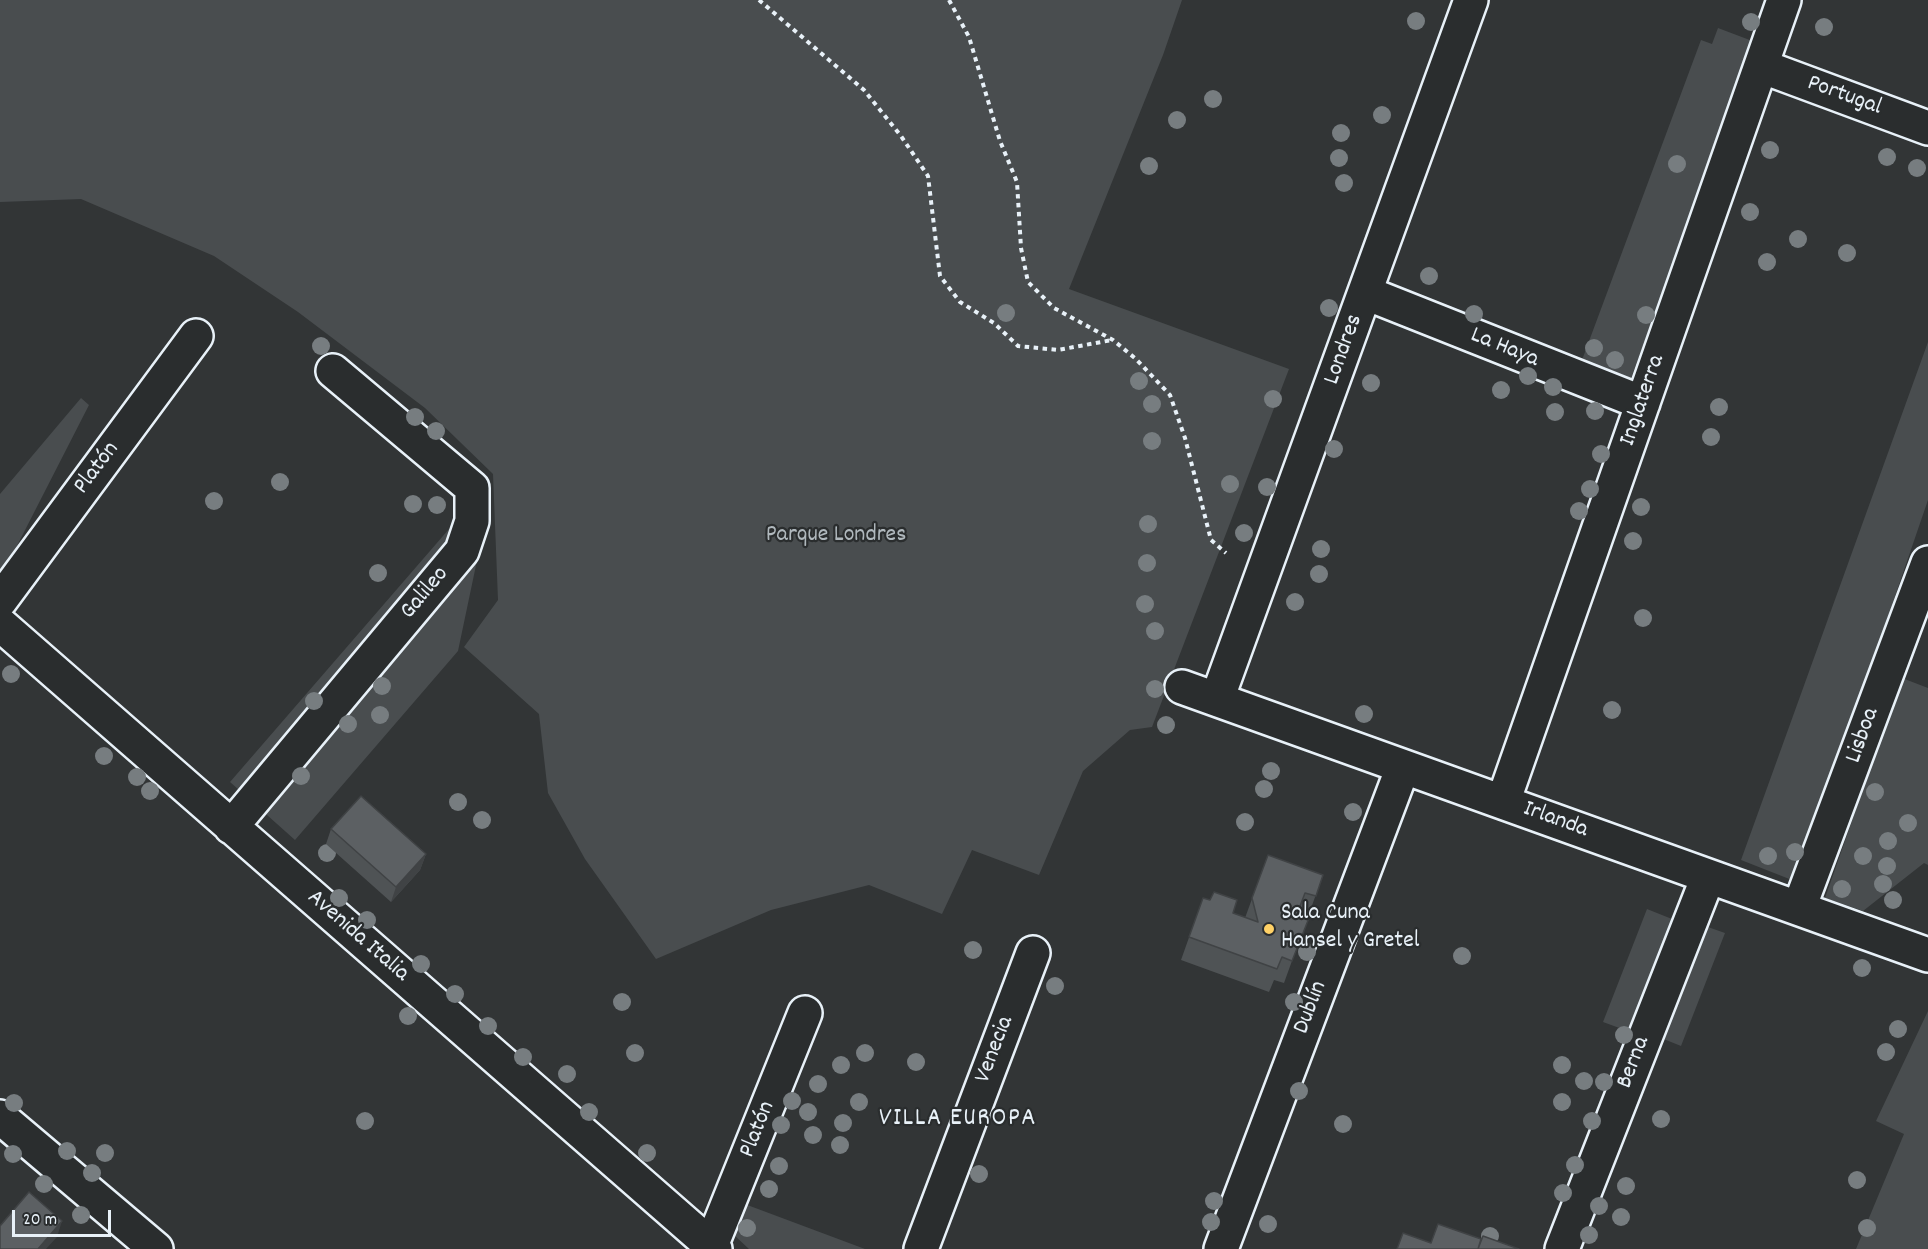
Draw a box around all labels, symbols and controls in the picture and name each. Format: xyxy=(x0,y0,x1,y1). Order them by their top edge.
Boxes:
street label: Portugal xyxy=(1803,70,1885,124)
street label: Londres xyxy=(1319,311,1371,389)
street label: La Haya xyxy=(1466,322,1542,376)
street label: Inglaterra xyxy=(1615,352,1673,450)
street label: Platón xyxy=(69,437,127,501)
park label: Parque Londres xyxy=(766,523,906,551)
street label: Galileo xyxy=(396,562,456,626)
street label: Lisboa xyxy=(1841,704,1887,768)
street label: Irlanda xyxy=(1519,796,1591,846)
street label: Avenida Italia xyxy=(300,885,414,989)
place label: Sala Cuna Hansel y Gretel xyxy=(1281,901,1419,957)
marker: Sala Cuna Hansel y Gretel xyxy=(1262,922,1276,936)
street label: Dublín xyxy=(1289,977,1335,1039)
street label: Venecia xyxy=(970,1013,1022,1087)
street label: Berna xyxy=(1612,1033,1658,1093)
street label: Platón xyxy=(735,1097,783,1163)
district label: VILLA EUROPA xyxy=(879,1104,1037,1136)
scale bar xyxy=(15,1198,114,1236)
text: 20 m xyxy=(23,1208,57,1233)

